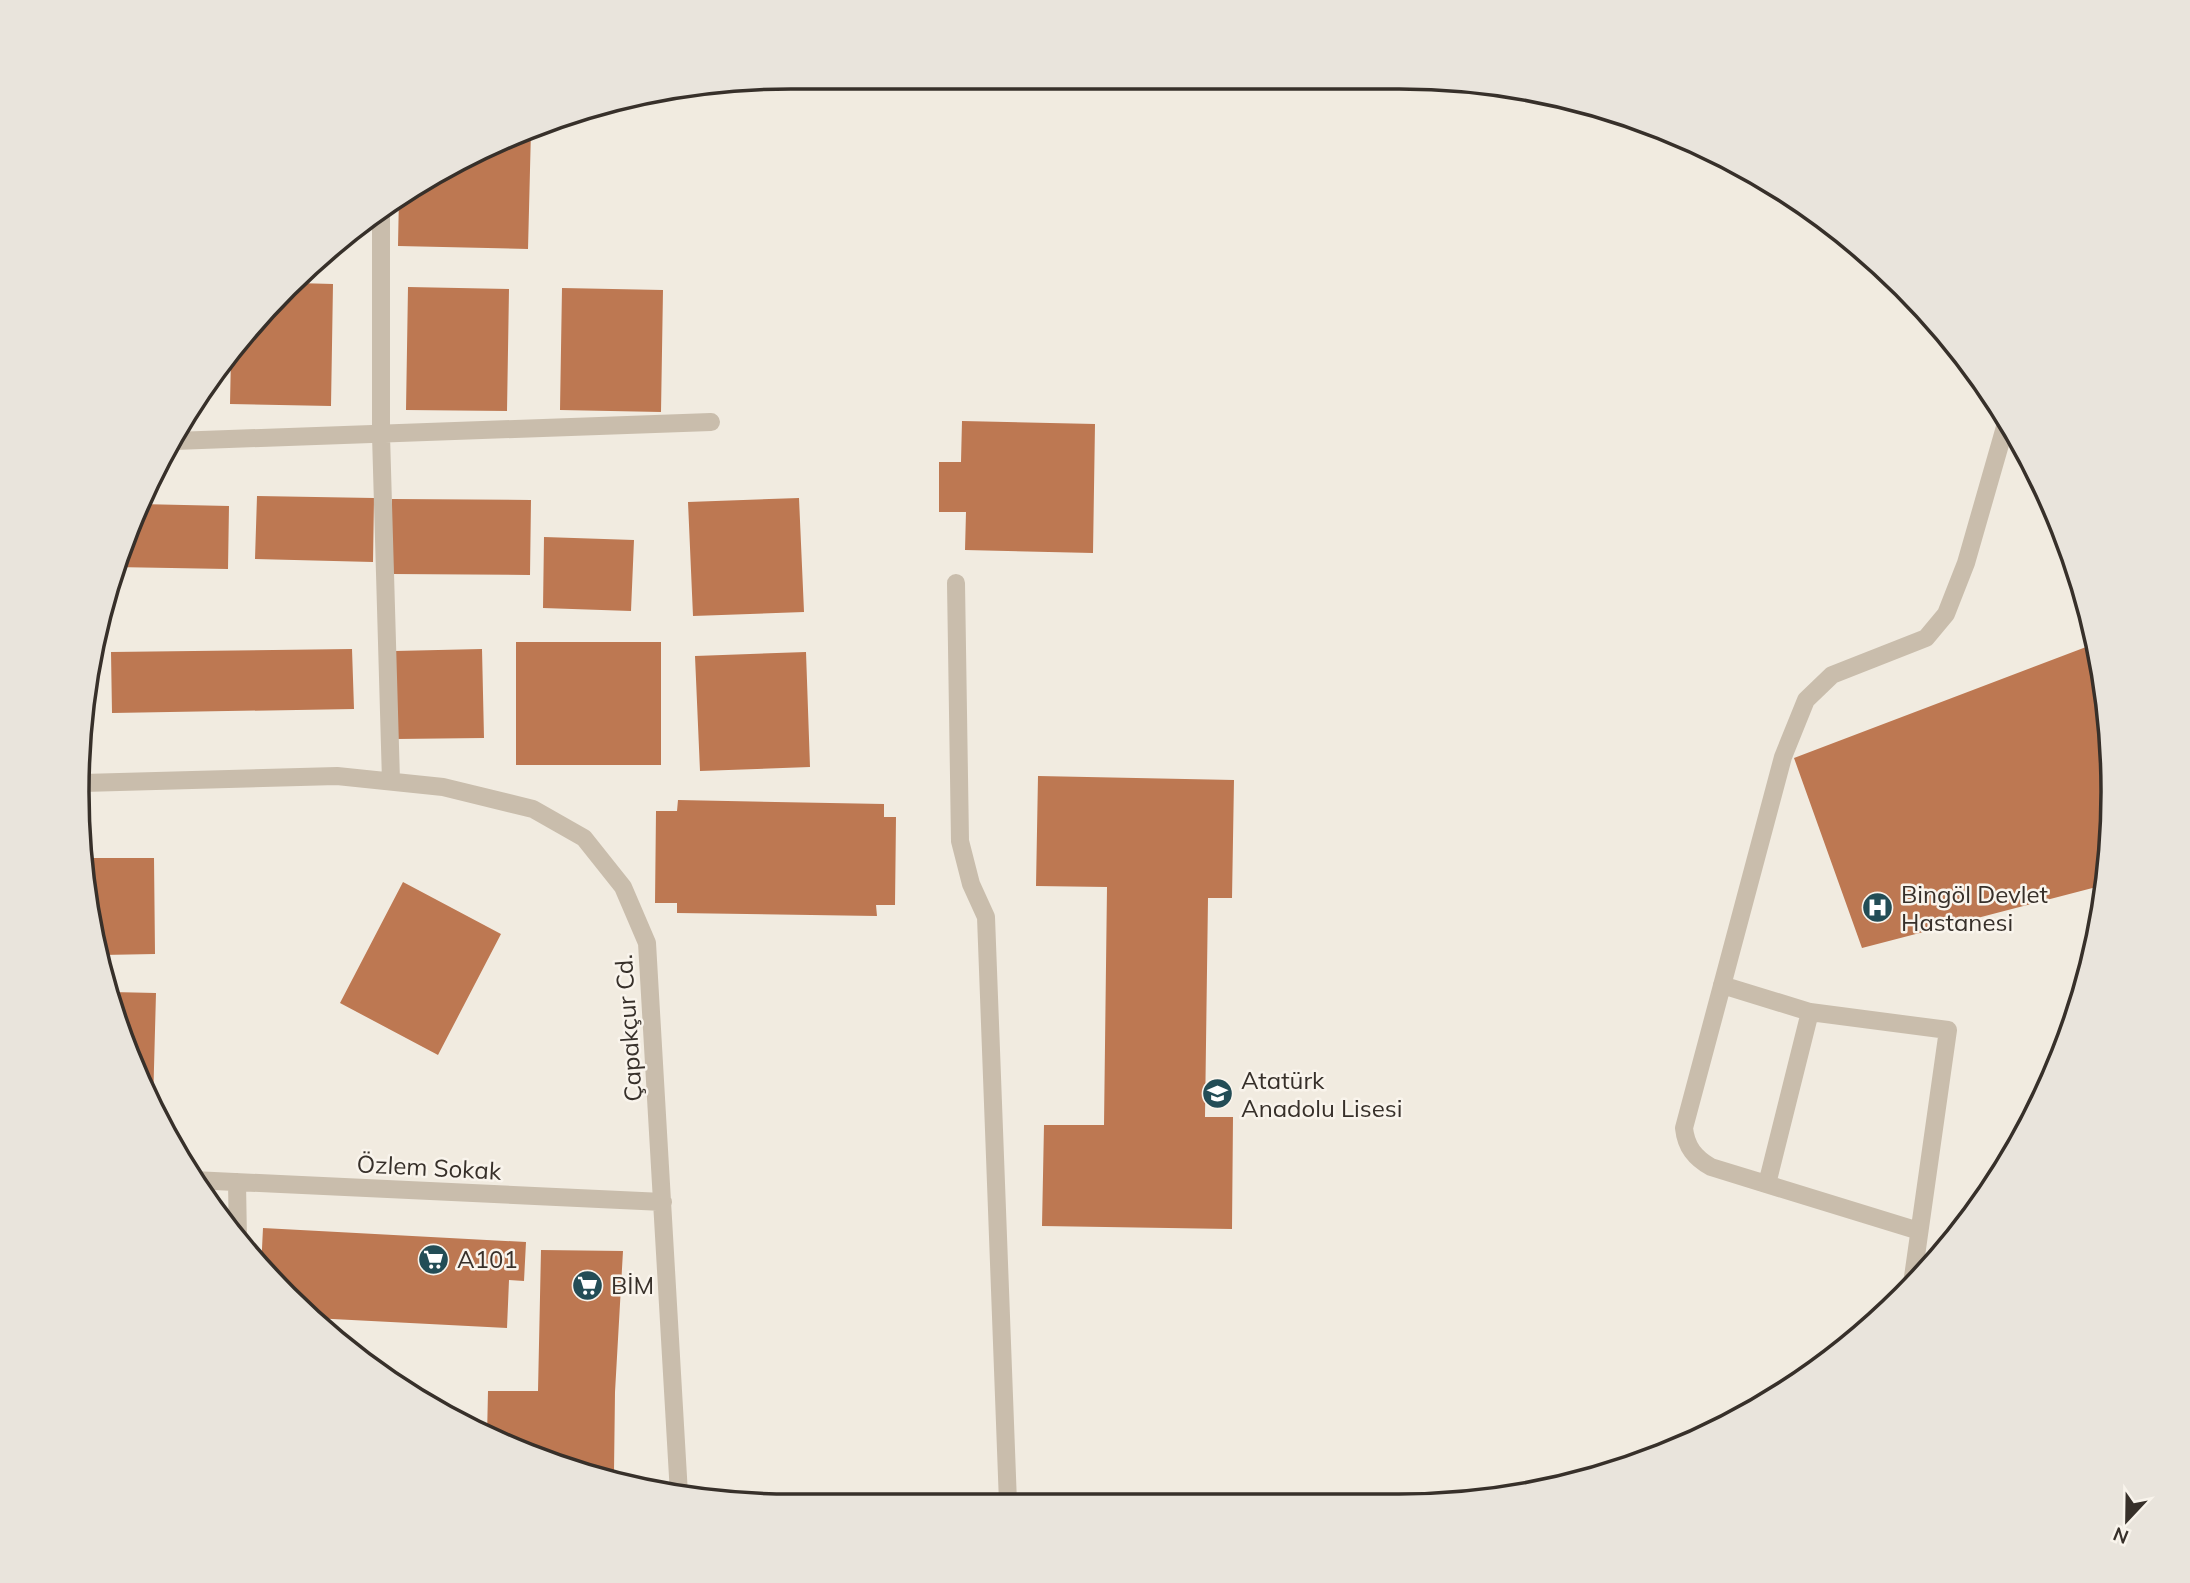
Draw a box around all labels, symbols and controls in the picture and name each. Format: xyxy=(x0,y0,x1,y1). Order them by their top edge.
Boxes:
place label: Bingöl Devlet Hastanesi xyxy=(1901,879,2048,937)
hospital icon: Bingöl Devlet Hastanesi xyxy=(1861,891,1895,925)
street label: Çapakçur Cd. xyxy=(608,953,648,1103)
place label: Atatürk Anadolu Lisesi xyxy=(1241,1065,1402,1123)
school or university icon: Atatürk Anadolu Lisesi xyxy=(1201,1077,1235,1111)
street label: Özlem Sokak xyxy=(356,1148,503,1186)
supermarket icon: A101 xyxy=(417,1242,451,1276)
place label: A101 xyxy=(457,1244,518,1274)
supermarket icon: BİM xyxy=(571,1268,605,1302)
place label: BİM xyxy=(611,1270,654,1300)
north arrow xyxy=(2092,1485,2162,1555)
text: N xyxy=(2109,1522,2132,1550)

